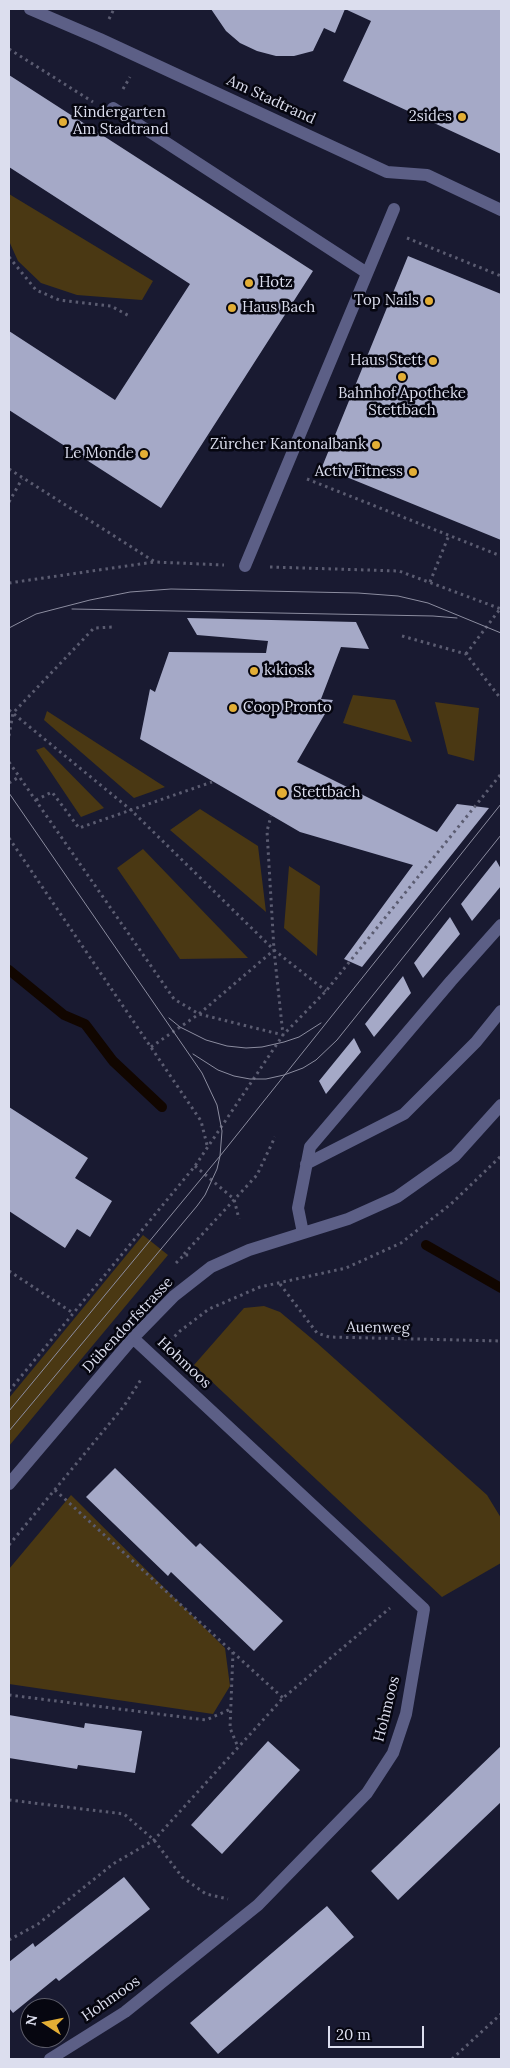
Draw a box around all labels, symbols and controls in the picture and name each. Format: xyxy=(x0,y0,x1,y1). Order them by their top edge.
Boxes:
street label: Am Stadtrand xyxy=(224,72,318,128)
place label: Kindergarten Am Stadtrand xyxy=(73,104,169,139)
place label: 2sides xyxy=(409,108,452,126)
marker: 2sides xyxy=(456,111,468,123)
marker: Kindergarten Am Stadtrand xyxy=(57,116,69,128)
place label: Hotz xyxy=(259,274,293,292)
marker: Hotz xyxy=(243,277,255,289)
place label: Top Nails xyxy=(354,292,419,310)
marker: Top Nails xyxy=(423,295,435,307)
place label: Haus Bach xyxy=(242,299,315,317)
marker: Haus Bach xyxy=(226,302,238,314)
place label: Haus Stett xyxy=(350,352,423,370)
marker: Haus Stett xyxy=(427,355,439,367)
marker: Bahnhof Apotheke Stettbach xyxy=(396,371,408,383)
place label: Bahnhof Apotheke Stettbach xyxy=(338,385,466,420)
place label: Zürcher Kantonalbank xyxy=(210,436,366,454)
marker: Zürcher Kantonalbank xyxy=(370,439,382,451)
place label: Le Monde xyxy=(65,445,134,463)
marker: Le Monde xyxy=(138,448,150,460)
place label: Activ Fitness xyxy=(315,463,403,481)
marker: Activ Fitness xyxy=(407,466,419,478)
place label: k kiosk xyxy=(264,662,312,680)
marker: k kiosk xyxy=(248,665,260,677)
place label: Coop Pronto xyxy=(243,699,332,717)
marker: Coop Pronto xyxy=(227,702,239,714)
place label: Stettbach xyxy=(293,784,360,802)
marker: Stettbach xyxy=(275,786,289,800)
street label: Dübendorfstrasse xyxy=(79,1273,177,1377)
street label: Auenweg xyxy=(346,1318,410,1338)
street label: Hohmoos xyxy=(153,1334,215,1392)
street label: Hohmoos xyxy=(370,1674,404,1744)
street label: Hohmoos xyxy=(78,1972,144,2026)
north arrow xyxy=(20,1998,70,2048)
text: N xyxy=(21,2013,41,2027)
scale bar xyxy=(330,2016,426,2048)
text: 20 m xyxy=(336,2025,371,2044)

